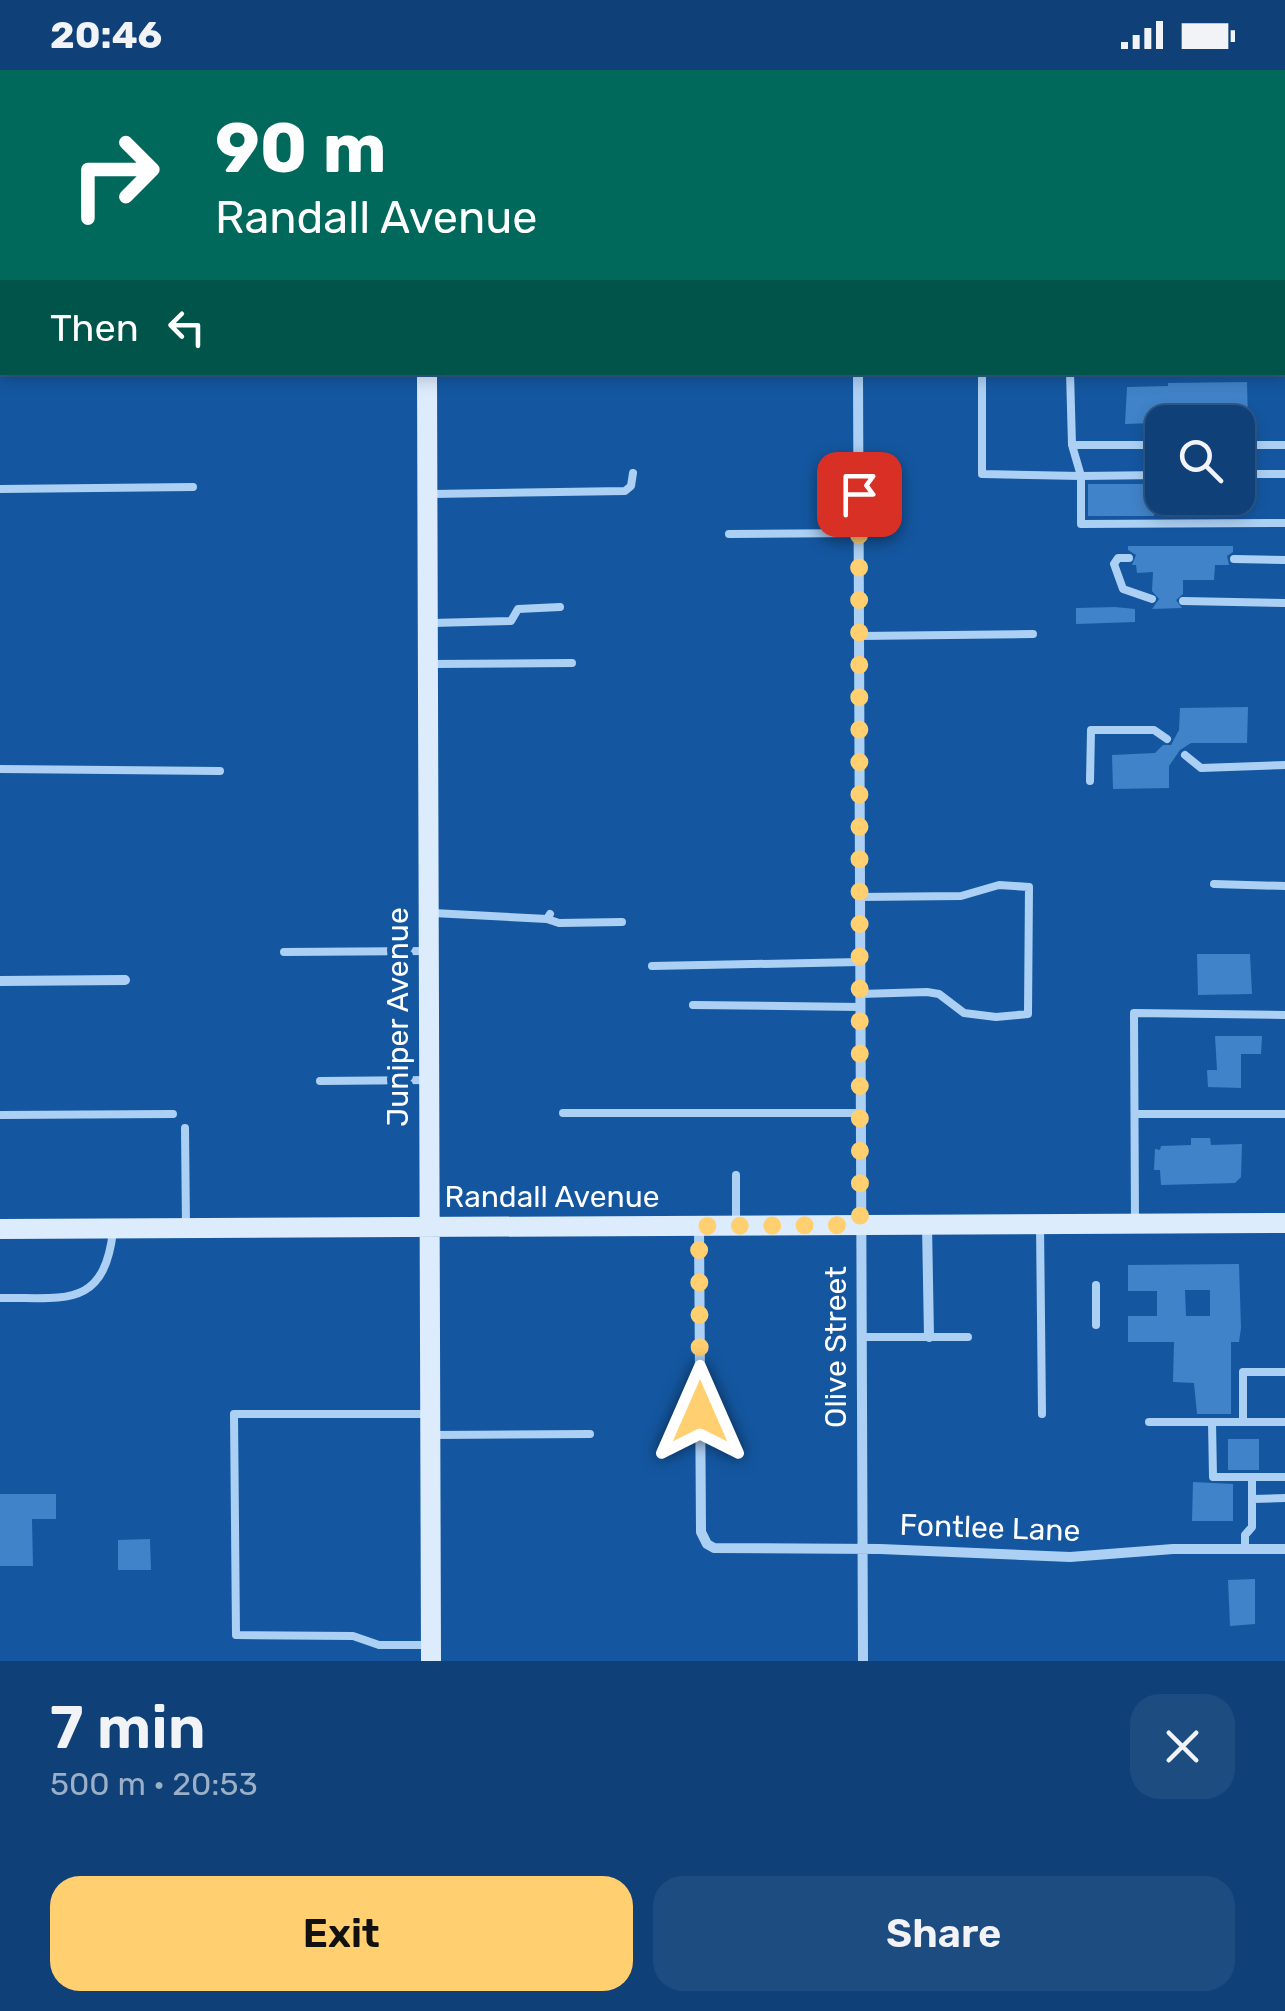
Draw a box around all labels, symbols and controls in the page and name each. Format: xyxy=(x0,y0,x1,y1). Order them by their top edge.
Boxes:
text: 20:46 xyxy=(50,12,162,58)
text: 90 m xyxy=(215,107,387,190)
icon: right xyxy=(50,110,180,240)
text: Randall Avenue xyxy=(215,191,538,244)
icon: left xyxy=(159,300,214,355)
text: Then xyxy=(50,305,139,351)
map controls xyxy=(1145,405,1255,515)
button: search xyxy=(1145,405,1255,515)
pin xyxy=(817,452,902,537)
icon: arrive xyxy=(832,467,887,522)
street label: Juniper Avenue xyxy=(380,907,416,1127)
street label: Randall Avenue xyxy=(444,1179,660,1215)
street label: Olive Street xyxy=(818,1266,854,1428)
position arrow xyxy=(648,1360,752,1464)
street label: Fontlee Lane xyxy=(899,1507,1081,1549)
text: 7 min xyxy=(50,1692,206,1763)
button: close xyxy=(1130,1694,1235,1799)
text: 500 m · 20:53 xyxy=(50,1765,258,1803)
button: Exit xyxy=(50,1876,633,1991)
button: Share xyxy=(653,1876,1235,1991)

